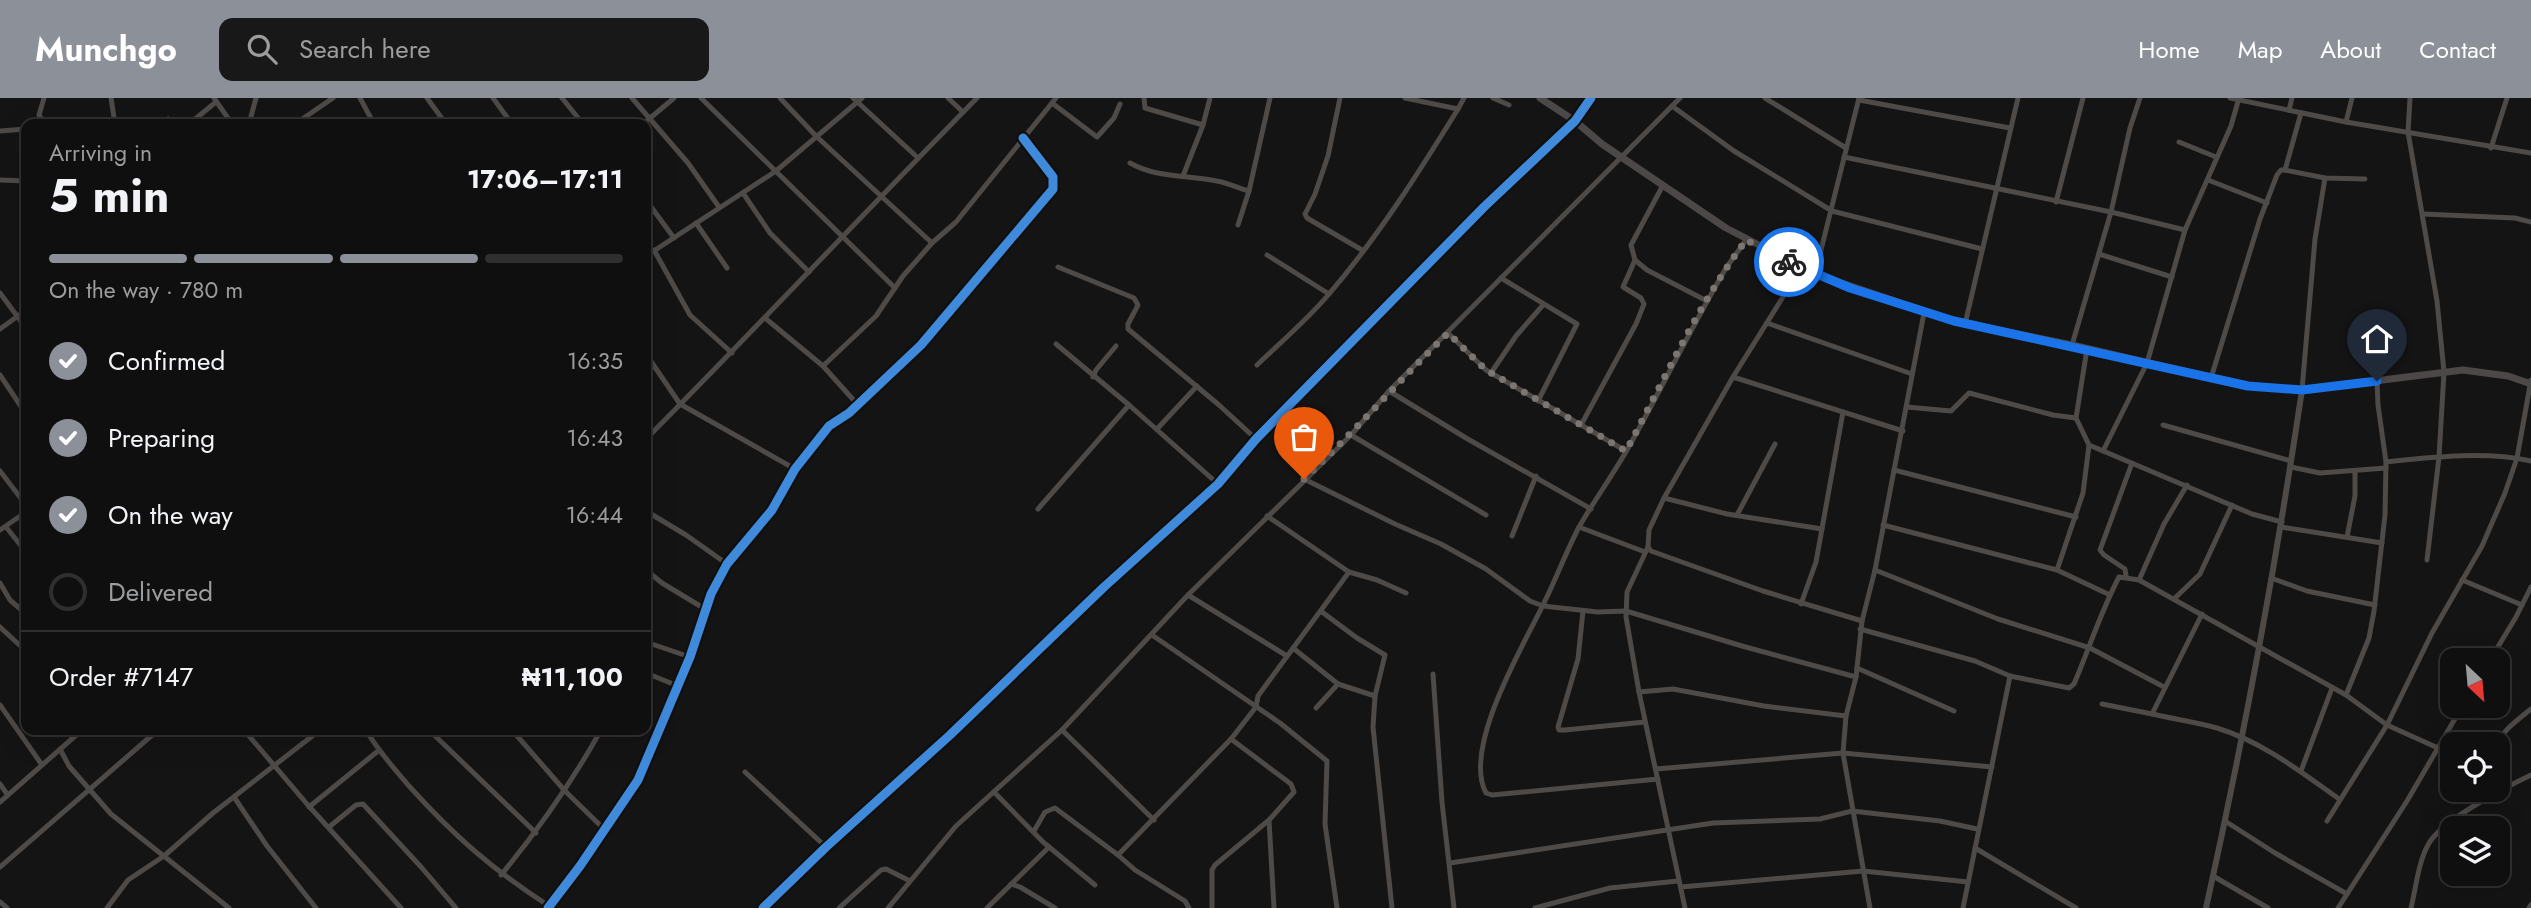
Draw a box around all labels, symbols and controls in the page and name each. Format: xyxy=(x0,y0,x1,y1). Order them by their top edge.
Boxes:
search box xyxy=(219,18,709,81)
text: Munchgo xyxy=(35,26,177,73)
icon: search xyxy=(243,30,281,68)
text: Search here xyxy=(299,30,431,68)
text: Home xyxy=(2138,32,2200,67)
text: Map xyxy=(2238,32,2282,67)
text: About xyxy=(2320,32,2381,67)
text: Contact xyxy=(2419,32,2496,67)
text: Arriving in xyxy=(49,136,152,170)
text: 17:06–17:11 xyxy=(467,160,623,198)
text: 5 min xyxy=(49,163,169,229)
courier xyxy=(1754,227,1824,297)
icon: bike xyxy=(1770,243,1808,281)
text: On the way · 780 m xyxy=(49,273,243,307)
pin xyxy=(2347,309,2407,381)
icon: home xyxy=(2358,320,2396,358)
icon: check xyxy=(49,342,87,380)
text: Confirmed xyxy=(108,342,225,380)
text: 16:35 xyxy=(567,344,623,378)
pin xyxy=(1274,407,1334,479)
icon: bag xyxy=(1285,418,1323,456)
icon: check xyxy=(49,419,87,457)
text: Preparing xyxy=(108,419,215,457)
text: 16:43 xyxy=(567,421,623,455)
icon: check xyxy=(49,496,87,534)
text: On the way xyxy=(108,496,233,534)
text: 16:44 xyxy=(566,498,623,532)
text: Delivered xyxy=(108,573,213,611)
north arrow xyxy=(2440,648,2510,718)
map controls xyxy=(2440,648,2510,886)
text: Order #7147 xyxy=(49,658,193,696)
text: ₦11,100 xyxy=(522,658,623,696)
button: locate xyxy=(2440,732,2510,802)
button: layers xyxy=(2440,816,2510,886)

